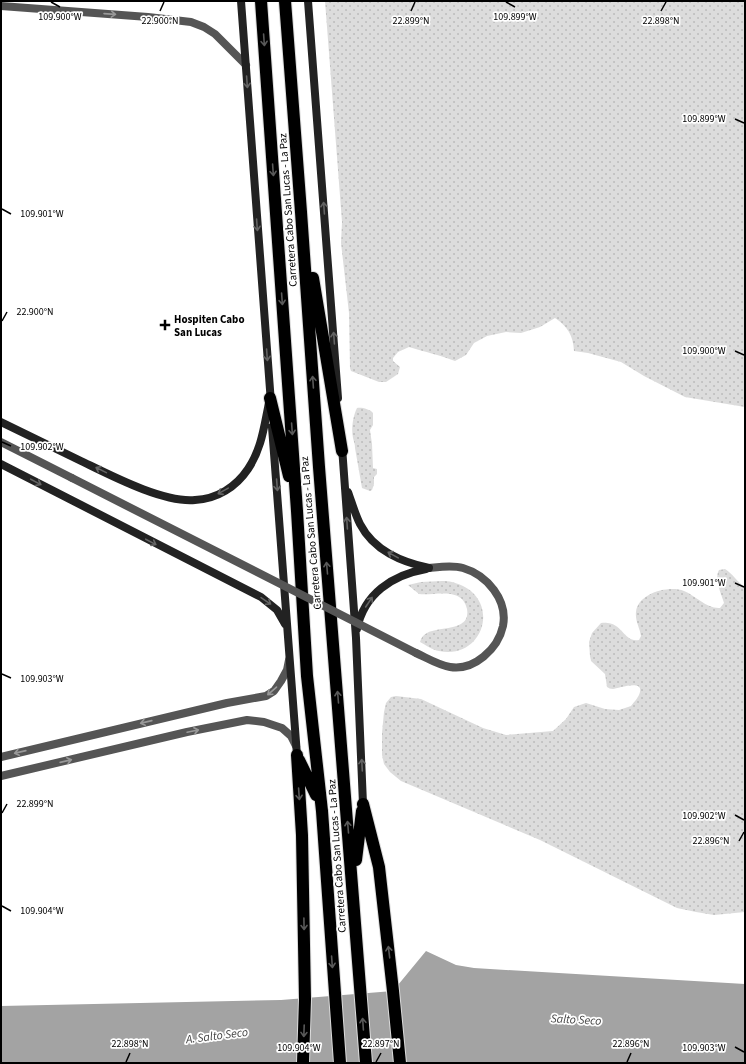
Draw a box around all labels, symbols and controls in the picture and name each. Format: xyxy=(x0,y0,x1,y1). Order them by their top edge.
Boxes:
text: 109.900°W xyxy=(38,10,82,24)
one-way arrow xyxy=(103,10,116,18)
text: 109.899°W xyxy=(493,10,537,24)
text: 22.900°N xyxy=(141,14,179,28)
text: 22.899°N xyxy=(392,14,430,28)
text: 22.898°N xyxy=(642,14,680,28)
one-way arrow xyxy=(260,33,267,46)
one-way arrow xyxy=(243,75,250,88)
text: 109.899°W xyxy=(682,112,726,126)
street label: Carretera Cabo San Lucas - La Paz xyxy=(275,132,301,287)
one-way arrow xyxy=(269,163,276,176)
one-way arrow xyxy=(320,202,327,215)
text: 109.901°W xyxy=(20,207,64,221)
one-way arrow xyxy=(253,218,260,231)
one-way arrow xyxy=(279,292,286,305)
text: 22.900°N xyxy=(16,305,54,319)
place label: Hospiten Cabo San Lucas xyxy=(174,312,245,340)
marker: Hospiten Cabo San Lucas xyxy=(159,319,171,331)
one-way arrow xyxy=(330,332,337,345)
text: 109.900°W xyxy=(682,344,726,358)
one-way arrow xyxy=(263,348,271,361)
one-way arrow xyxy=(309,376,316,389)
one-way arrow xyxy=(288,422,295,435)
text: 109.902°W xyxy=(20,440,64,454)
street label: Carretera Cabo San Lucas - La Paz xyxy=(297,455,325,610)
one-way arrow xyxy=(95,466,107,473)
one-way arrow xyxy=(29,478,41,486)
one-way arrow xyxy=(273,478,280,491)
one-way arrow xyxy=(217,488,229,496)
one-way arrow xyxy=(344,517,351,530)
one-way arrow xyxy=(145,538,157,546)
one-way arrow xyxy=(387,551,399,559)
one-way arrow xyxy=(323,562,331,575)
text: 109.901°W xyxy=(682,576,726,590)
one-way arrow xyxy=(365,596,373,607)
one-way arrow xyxy=(261,597,272,605)
text: 109.903°W xyxy=(20,672,64,686)
one-way arrow xyxy=(267,687,277,696)
one-way arrow xyxy=(334,691,341,704)
one-way arrow xyxy=(140,719,153,727)
one-way arrow xyxy=(186,727,199,735)
one-way arrow xyxy=(14,749,27,757)
one-way arrow xyxy=(59,756,72,764)
one-way arrow xyxy=(358,759,365,772)
street label: Carretera Cabo San Lucas - La Paz xyxy=(324,778,350,933)
one-way arrow xyxy=(296,787,303,800)
text: 22.899°N xyxy=(16,797,54,811)
text: 109.902°W xyxy=(682,809,726,823)
one-way arrow xyxy=(345,821,352,834)
text: 22.896°N xyxy=(692,834,730,848)
text: 109.904°W xyxy=(20,904,64,918)
one-way arrow xyxy=(300,917,308,930)
one-way arrow xyxy=(385,946,393,959)
one-way arrow xyxy=(329,955,336,968)
water label: Salto Seco xyxy=(550,1010,602,1030)
one-way arrow xyxy=(360,1018,367,1031)
water label: A. Salto Seco xyxy=(184,1024,249,1048)
one-way arrow xyxy=(300,1024,308,1037)
text: 22.898°N xyxy=(111,1037,149,1051)
text: 22.897°N xyxy=(362,1037,400,1051)
text: 22.896°N xyxy=(612,1037,650,1051)
text: 109.904°W xyxy=(277,1041,321,1055)
text: 109.903°W xyxy=(682,1041,726,1055)

